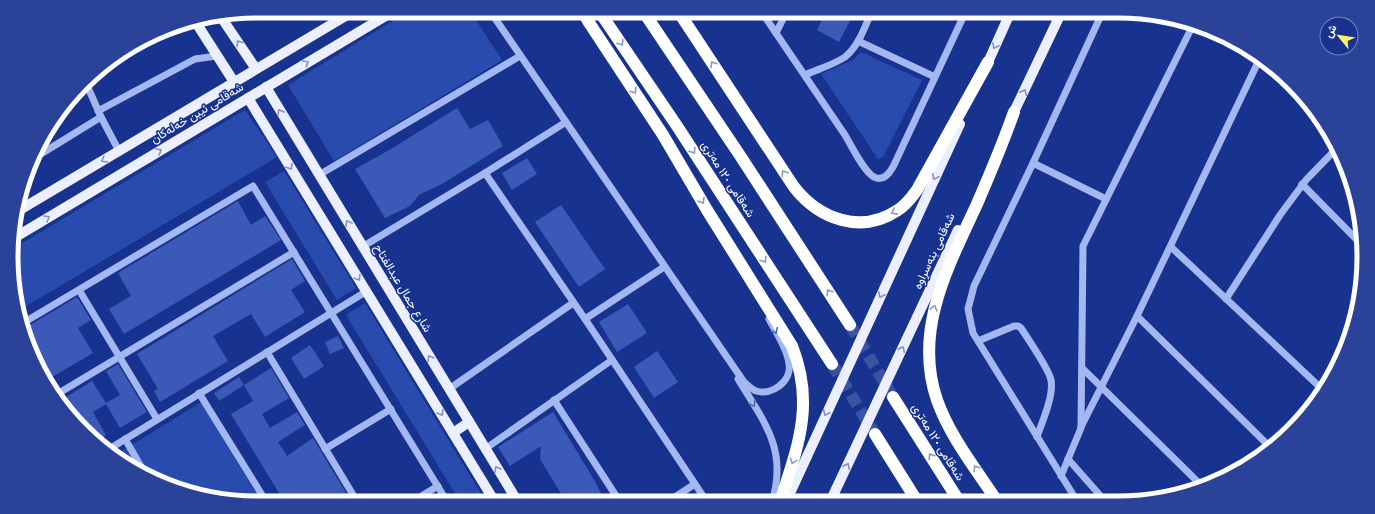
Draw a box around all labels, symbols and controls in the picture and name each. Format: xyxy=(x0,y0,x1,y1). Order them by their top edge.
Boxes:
north arrow xyxy=(1319,16,1359,56)
text: ش xyxy=(1322,22,1340,40)
one-way arrow xyxy=(616,39,623,46)
one-way arrow xyxy=(236,40,243,47)
one-way arrow xyxy=(992,42,1000,50)
one-way arrow xyxy=(302,61,309,68)
one-way arrow xyxy=(710,61,718,68)
street label: شەقامی ئیبن خەلەکان xyxy=(148,80,246,147)
one-way arrow xyxy=(629,87,637,94)
one-way arrow xyxy=(1019,89,1027,96)
one-way arrow xyxy=(278,109,285,116)
street label: شەقامی ١٢٠ مەتری xyxy=(697,138,758,220)
one-way arrow xyxy=(689,147,696,154)
one-way arrow xyxy=(155,149,162,156)
one-way arrow xyxy=(101,155,108,162)
one-way arrow xyxy=(286,163,293,170)
one-way arrow xyxy=(782,170,789,177)
one-way arrow xyxy=(932,173,940,181)
one-way arrow xyxy=(698,197,705,205)
one-way arrow xyxy=(890,207,898,215)
street label: شەقامی بنەسراوە xyxy=(910,211,959,292)
one-way arrow xyxy=(43,215,50,222)
one-way arrow xyxy=(345,220,353,227)
street label: شارع جمال عبدالفتاح xyxy=(369,241,435,336)
one-way arrow xyxy=(760,256,767,263)
one-way arrow xyxy=(354,274,361,281)
one-way arrow xyxy=(826,290,833,297)
one-way arrow xyxy=(878,291,886,299)
one-way arrow xyxy=(929,305,938,312)
one-way arrow xyxy=(770,326,778,334)
one-way arrow xyxy=(897,345,905,353)
one-way arrow xyxy=(427,355,435,362)
one-way arrow xyxy=(748,400,755,407)
street label: شەقامی ١٢٠ مەتری xyxy=(908,401,967,484)
one-way arrow xyxy=(436,409,443,416)
one-way arrow xyxy=(823,409,831,417)
one-way arrow xyxy=(928,453,935,460)
one-way arrow xyxy=(790,458,798,465)
one-way arrow xyxy=(842,463,850,471)
one-way arrow xyxy=(495,466,502,473)
one-way arrow xyxy=(973,466,980,473)

